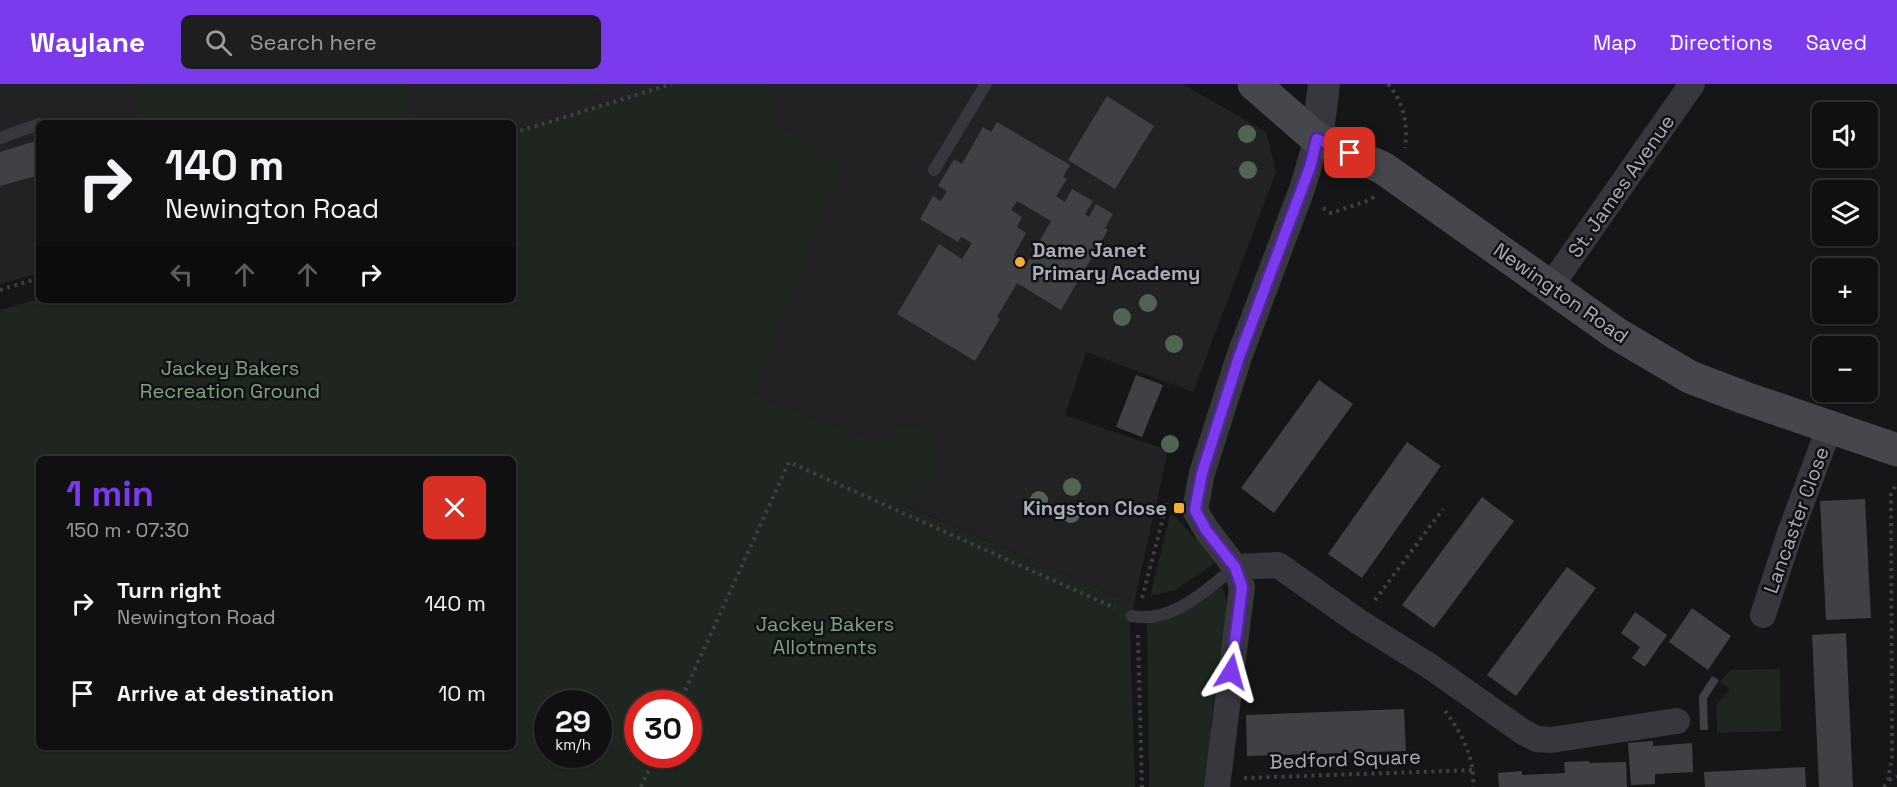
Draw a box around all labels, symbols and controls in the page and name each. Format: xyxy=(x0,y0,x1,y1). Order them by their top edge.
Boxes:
search box xyxy=(181,15,601,69)
text: Waylane xyxy=(30,24,145,60)
icon: search xyxy=(202,26,235,59)
text: Search here xyxy=(250,28,377,56)
text: Map xyxy=(1593,29,1637,56)
text: Directions xyxy=(1670,29,1773,56)
text: Saved xyxy=(1806,29,1867,56)
map controls xyxy=(1812,102,1878,402)
button: sound xyxy=(1812,102,1878,168)
street label: St. James Avenue xyxy=(1562,109,1680,263)
pin xyxy=(1324,127,1375,178)
icon: arrive xyxy=(1333,136,1366,169)
text: 140 m xyxy=(165,139,284,192)
icon: right xyxy=(66,144,144,222)
button: layers xyxy=(1812,180,1878,246)
text: Newington Road xyxy=(165,191,379,226)
place label: Dame Janet Primary Academy xyxy=(1032,237,1200,286)
street label: Newington Road xyxy=(1489,237,1633,349)
marker: Dame Janet Primary Academy xyxy=(1013,255,1027,269)
icon: left xyxy=(165,258,198,291)
icon: ahead xyxy=(228,258,261,291)
icon: ahead xyxy=(291,258,324,291)
icon: right xyxy=(354,258,387,291)
button: + xyxy=(1812,258,1878,324)
button: − xyxy=(1812,336,1878,402)
park label: Jackey Bakers Recreation Ground xyxy=(140,355,320,404)
street label: Lancaster Close xyxy=(1757,443,1835,597)
text: 1 min xyxy=(66,471,154,517)
button: close xyxy=(423,476,486,539)
place label: Kingston Close xyxy=(1023,495,1167,521)
marker: Kingston Close xyxy=(1172,501,1186,515)
text: 150 m · 07:30 xyxy=(66,517,189,543)
text: Turn right xyxy=(117,576,222,604)
icon: right xyxy=(66,587,99,620)
text: 140 m xyxy=(424,589,486,617)
text: Newington Road xyxy=(117,604,276,630)
park label: Jackey Bakers Allotments xyxy=(756,611,894,660)
position arrow xyxy=(1199,640,1263,704)
icon: arrive xyxy=(66,677,99,710)
text: Arrive at destination xyxy=(117,679,334,707)
text: 10 m xyxy=(438,679,486,707)
speed limit sign: 30 xyxy=(624,690,702,768)
text: 29 xyxy=(555,702,591,741)
text: km/h xyxy=(555,735,591,754)
street label: Bedford Square xyxy=(1269,743,1421,775)

